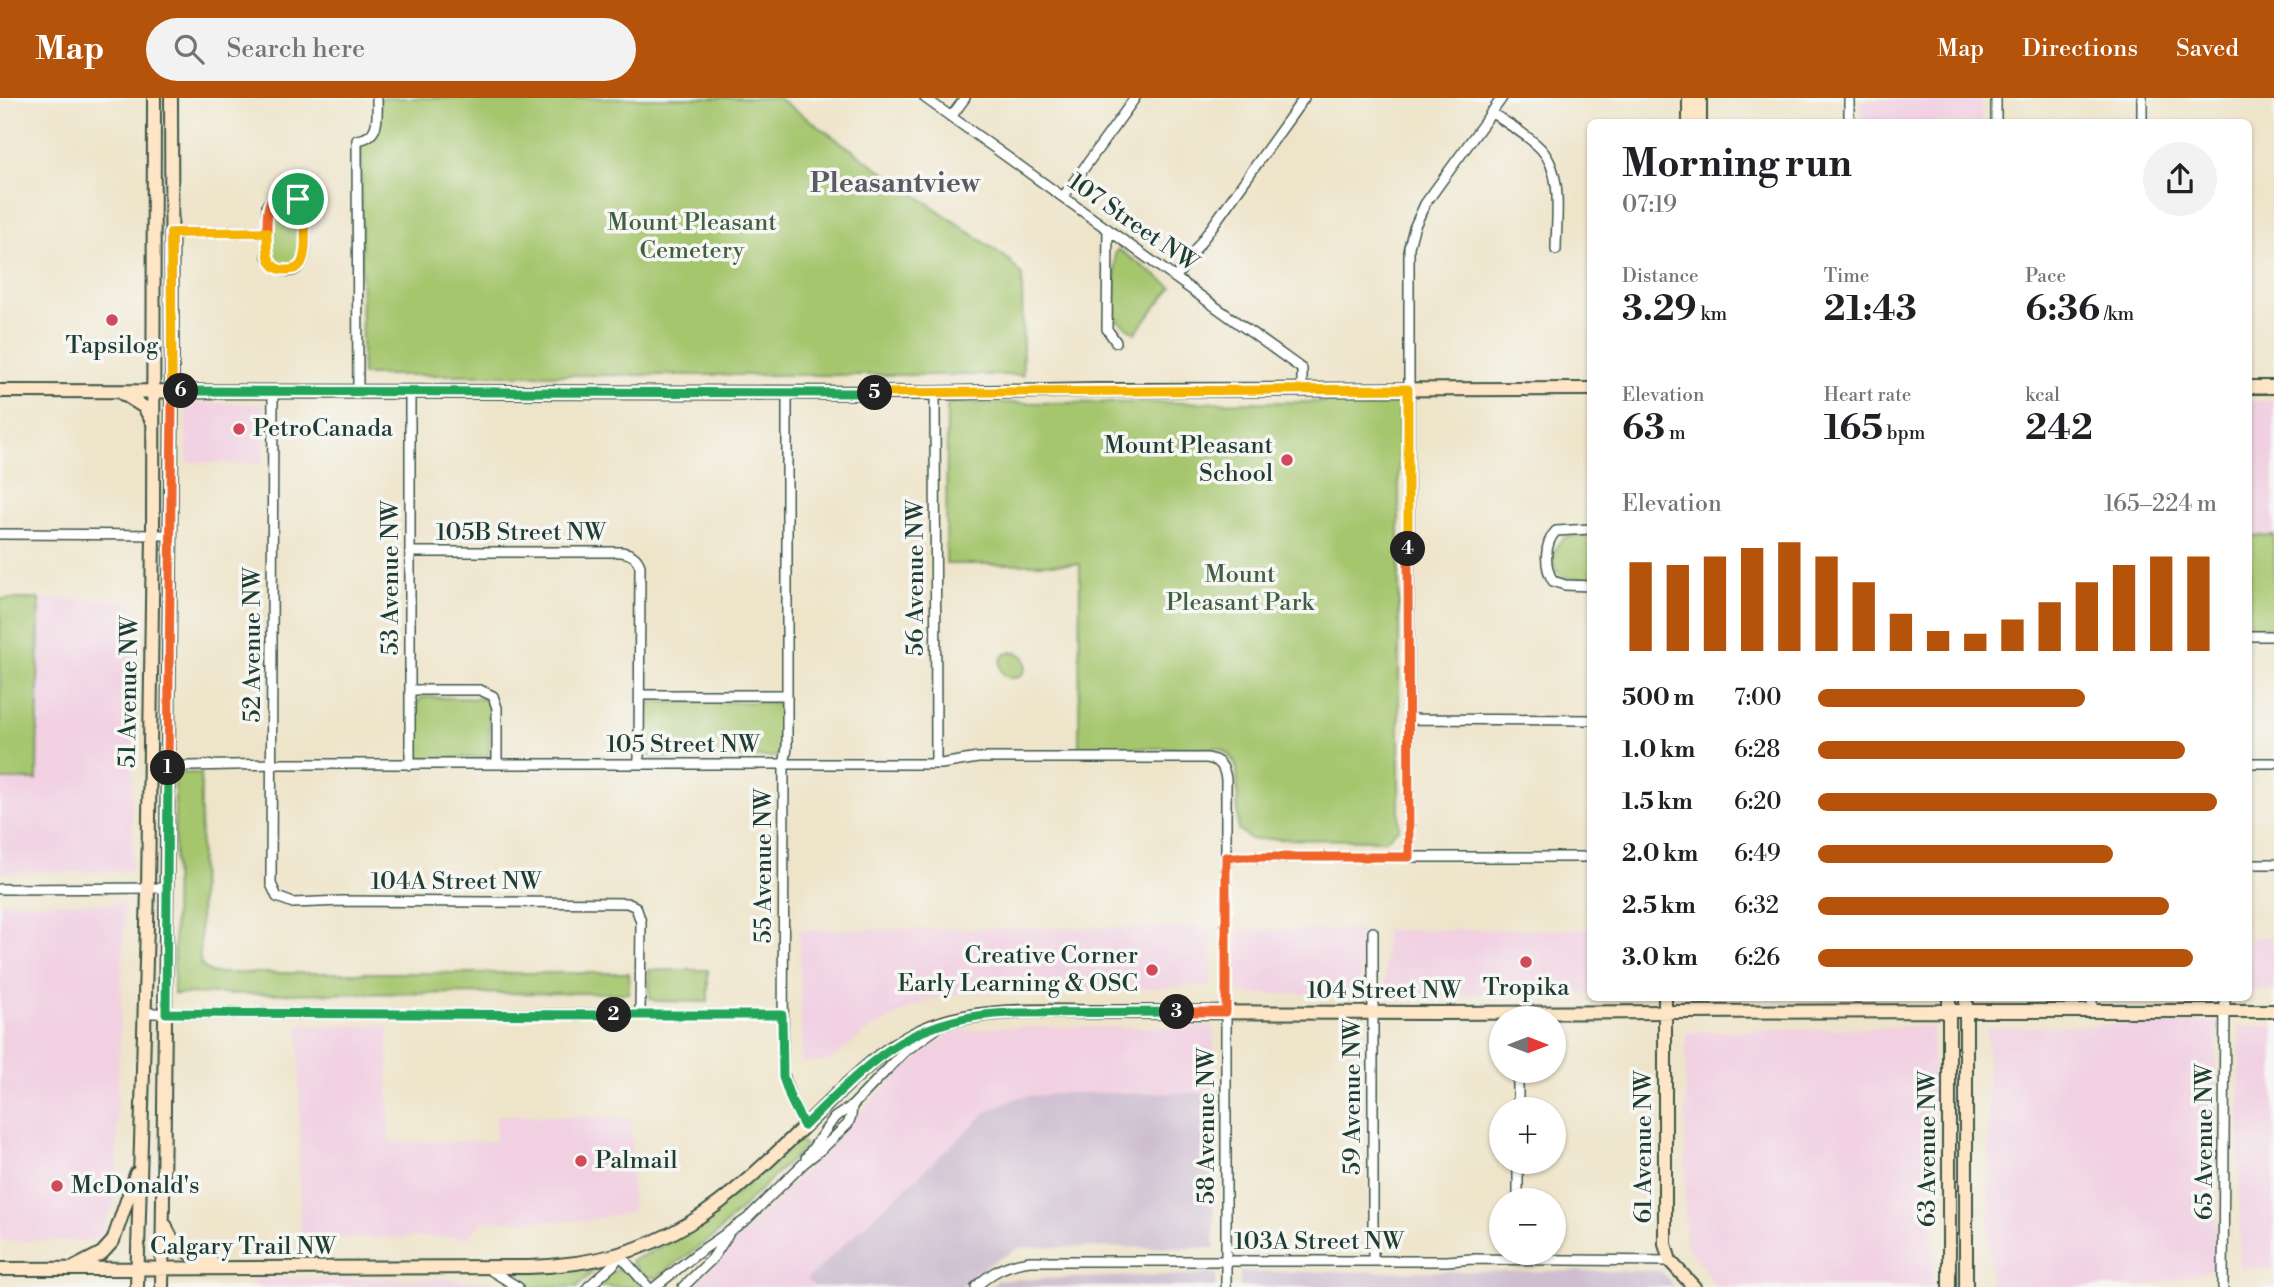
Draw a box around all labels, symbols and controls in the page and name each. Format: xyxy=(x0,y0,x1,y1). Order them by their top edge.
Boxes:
search box xyxy=(146,18,636,81)
text: Map xyxy=(35,29,104,70)
icon: search xyxy=(170,30,208,68)
text: Search here xyxy=(226,33,365,65)
text: Map xyxy=(1937,34,1984,64)
text: Directions xyxy=(2022,34,2138,64)
text: Saved xyxy=(2176,34,2239,64)
text: Morning run xyxy=(1622,141,1852,188)
button: share xyxy=(2143,142,2217,216)
district label: Pleasantview xyxy=(810,166,981,201)
street label: 107 Street NW xyxy=(1062,167,1205,280)
pin xyxy=(268,169,328,229)
icon: arrive xyxy=(279,180,317,218)
text: 07:19 xyxy=(1622,191,1677,219)
park label: Mount Pleasant Cemetery xyxy=(607,208,777,266)
text: Distance xyxy=(1622,264,1699,288)
text: Time xyxy=(1824,264,1869,288)
text: Pace xyxy=(2025,264,2066,288)
text: 3.29 xyxy=(1622,288,1697,331)
text: 21:43 xyxy=(1824,288,1917,331)
text: 6:36 xyxy=(2025,288,2100,331)
text: km xyxy=(1697,302,1727,326)
text: /km xyxy=(2100,302,2134,326)
marker: Tapsilog xyxy=(104,312,120,328)
place label: Tapsilog xyxy=(66,331,159,361)
pin: 6 xyxy=(164,374,198,408)
pin: 5 xyxy=(858,376,892,410)
text: 6 xyxy=(175,378,186,402)
text: 5 xyxy=(869,380,880,404)
text: Elevation xyxy=(1622,383,1704,407)
text: Heart rate xyxy=(1824,383,1911,407)
text: kcal xyxy=(2025,383,2060,407)
text: 63 xyxy=(1622,407,1665,450)
text: 165 xyxy=(1824,407,1883,450)
text: 242 xyxy=(2025,407,2093,450)
place label: PetroCanada xyxy=(253,414,394,444)
marker: PetroCanada xyxy=(231,421,247,437)
text: m xyxy=(1665,421,1686,445)
text: bpm xyxy=(1883,421,1925,445)
place label: Mount Pleasant School xyxy=(1104,431,1273,489)
marker: Mount Pleasant School xyxy=(1279,452,1295,468)
text: Elevation xyxy=(1622,490,1722,518)
text: 165–224 m xyxy=(2104,490,2217,518)
street label: 53 Avenue NW xyxy=(376,499,406,656)
street label: 56 Avenue NW xyxy=(901,499,931,656)
street label: 105B Street NW xyxy=(436,518,607,548)
pin: 4 xyxy=(1390,532,1426,566)
text: 4 xyxy=(1401,536,1414,560)
park label: Mount Pleasant Park xyxy=(1166,560,1316,618)
street label: 52 Avenue NW xyxy=(238,566,268,723)
street label: 51 Avenue NW xyxy=(113,614,145,768)
text: 500 m xyxy=(1622,684,1694,712)
text: 7:00 xyxy=(1734,684,1782,712)
street label: 105 Street NW xyxy=(606,730,761,760)
text: 1.0 km xyxy=(1622,736,1695,764)
text: 6:28 xyxy=(1734,736,1780,764)
pin: 1 xyxy=(150,750,186,786)
text: 1 xyxy=(163,755,172,779)
street label: 55 Avenue NW xyxy=(749,787,779,944)
text: 1.5 km xyxy=(1622,788,1693,816)
text: 6:20 xyxy=(1734,788,1782,816)
text: 2.0 km xyxy=(1622,840,1698,868)
text: 6:49 xyxy=(1734,840,1781,868)
street label: 104A Street NW xyxy=(371,867,543,897)
text: 2.5 km xyxy=(1622,892,1696,920)
text: 6:32 xyxy=(1734,892,1779,920)
place label: Creative Corner Early Learning & OSC xyxy=(897,941,1138,999)
text: 3.0 km xyxy=(1622,944,1698,972)
text: 6:26 xyxy=(1734,944,1780,972)
marker: Tropika xyxy=(1518,954,1534,970)
marker: Creative Corner Early Learning & OSC xyxy=(1144,962,1160,978)
place label: Tropika xyxy=(1483,973,1570,1003)
street label: 104 Street NW xyxy=(1307,976,1462,1006)
pin: 3 xyxy=(1160,995,1194,1030)
pin: 2 xyxy=(596,998,632,1032)
text: 3 xyxy=(1171,999,1182,1023)
text: 2 xyxy=(608,1002,619,1026)
north arrow xyxy=(1489,1006,1566,1083)
map controls xyxy=(1489,1006,1566,1265)
street label: 59 Avenue NW xyxy=(1338,1018,1368,1175)
street label: 58 Avenue NW xyxy=(1192,1046,1222,1204)
street label: 65 Avenue NW xyxy=(2190,1063,2220,1220)
street label: 61 Avenue NW xyxy=(1629,1069,1659,1223)
street label: 63 Avenue NW xyxy=(1913,1070,1943,1227)
button: + xyxy=(1489,1097,1566,1174)
place label: Palmail xyxy=(595,1146,678,1176)
marker: Palmail xyxy=(573,1153,589,1169)
place label: McDonald's xyxy=(71,1171,200,1201)
marker: McDonald's xyxy=(49,1178,65,1194)
button: − xyxy=(1489,1188,1566,1265)
street label: 103A Street NW xyxy=(1234,1227,1405,1257)
street label: Calgary Trail NW xyxy=(150,1232,337,1262)

